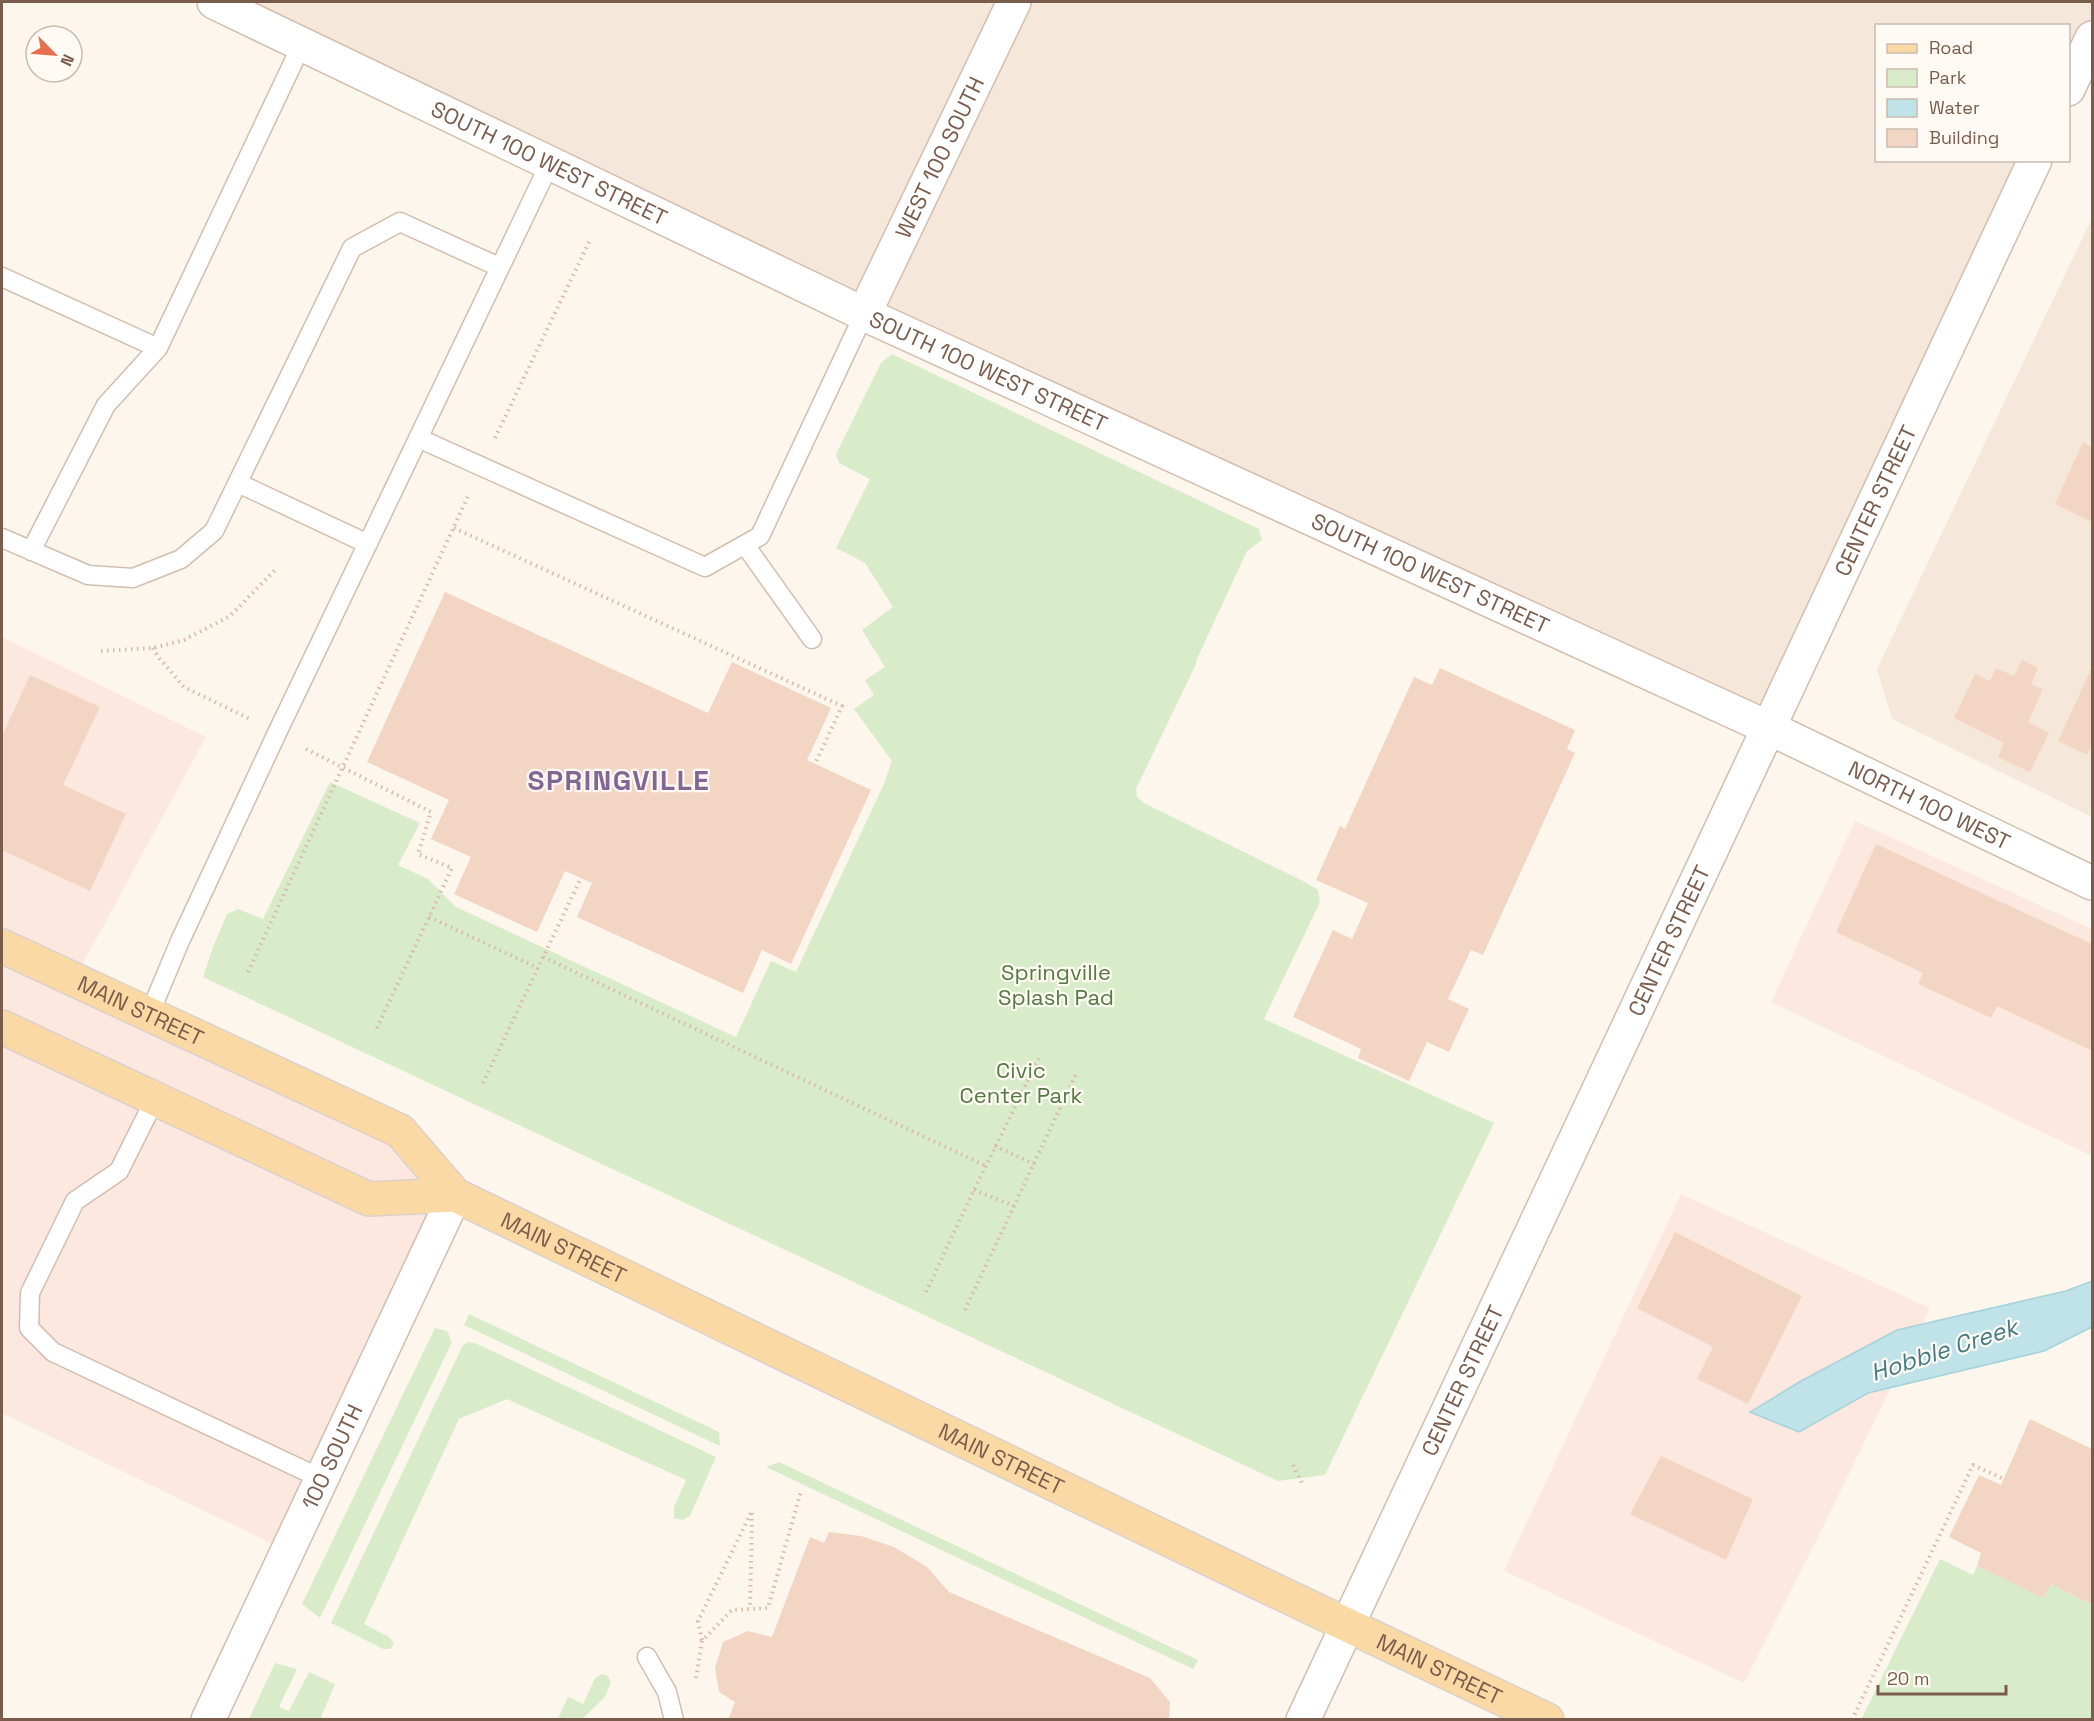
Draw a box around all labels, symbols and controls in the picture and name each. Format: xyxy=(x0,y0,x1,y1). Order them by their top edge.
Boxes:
north arrow xyxy=(24,24,84,84)
legend xyxy=(1875,24,2070,162)
text: Road xyxy=(1929,36,1973,59)
text: N xyxy=(55,51,79,69)
text: Park xyxy=(1929,66,1967,89)
street label: WEST 100 SOUTH xyxy=(889,72,990,242)
street label: SOUTH 100 WEST STREET xyxy=(427,94,672,232)
text: Water xyxy=(1929,96,1980,119)
text: Building xyxy=(1929,126,1999,149)
street label: SOUTH 100 WEST STREET xyxy=(865,304,1112,438)
street label: CENTER STREET xyxy=(1828,421,1923,580)
street label: SOUTH 100 WEST STREET xyxy=(1307,507,1554,640)
street label: NORTH 100 WEST xyxy=(1844,754,2015,856)
district label: SPRINGVILLE xyxy=(528,762,710,798)
street label: CENTER STREET xyxy=(1621,861,1716,1020)
park label: Springville Splash Pad xyxy=(998,958,1114,1011)
street label: MAIN STREET xyxy=(73,969,208,1052)
park label: Civic Center Park xyxy=(960,1056,1083,1109)
street label: MAIN STREET xyxy=(496,1205,631,1290)
street label: CENTER STREET xyxy=(1415,1301,1510,1460)
water label: Hobble Creek xyxy=(1866,1310,2024,1388)
street label: 100 SOUTH xyxy=(295,1399,369,1514)
street label: MAIN STREET xyxy=(934,1417,1069,1501)
street label: MAIN STREET xyxy=(1372,1627,1507,1711)
scale bar xyxy=(1878,1658,2006,1696)
text: 20 m xyxy=(1887,1667,1930,1690)

